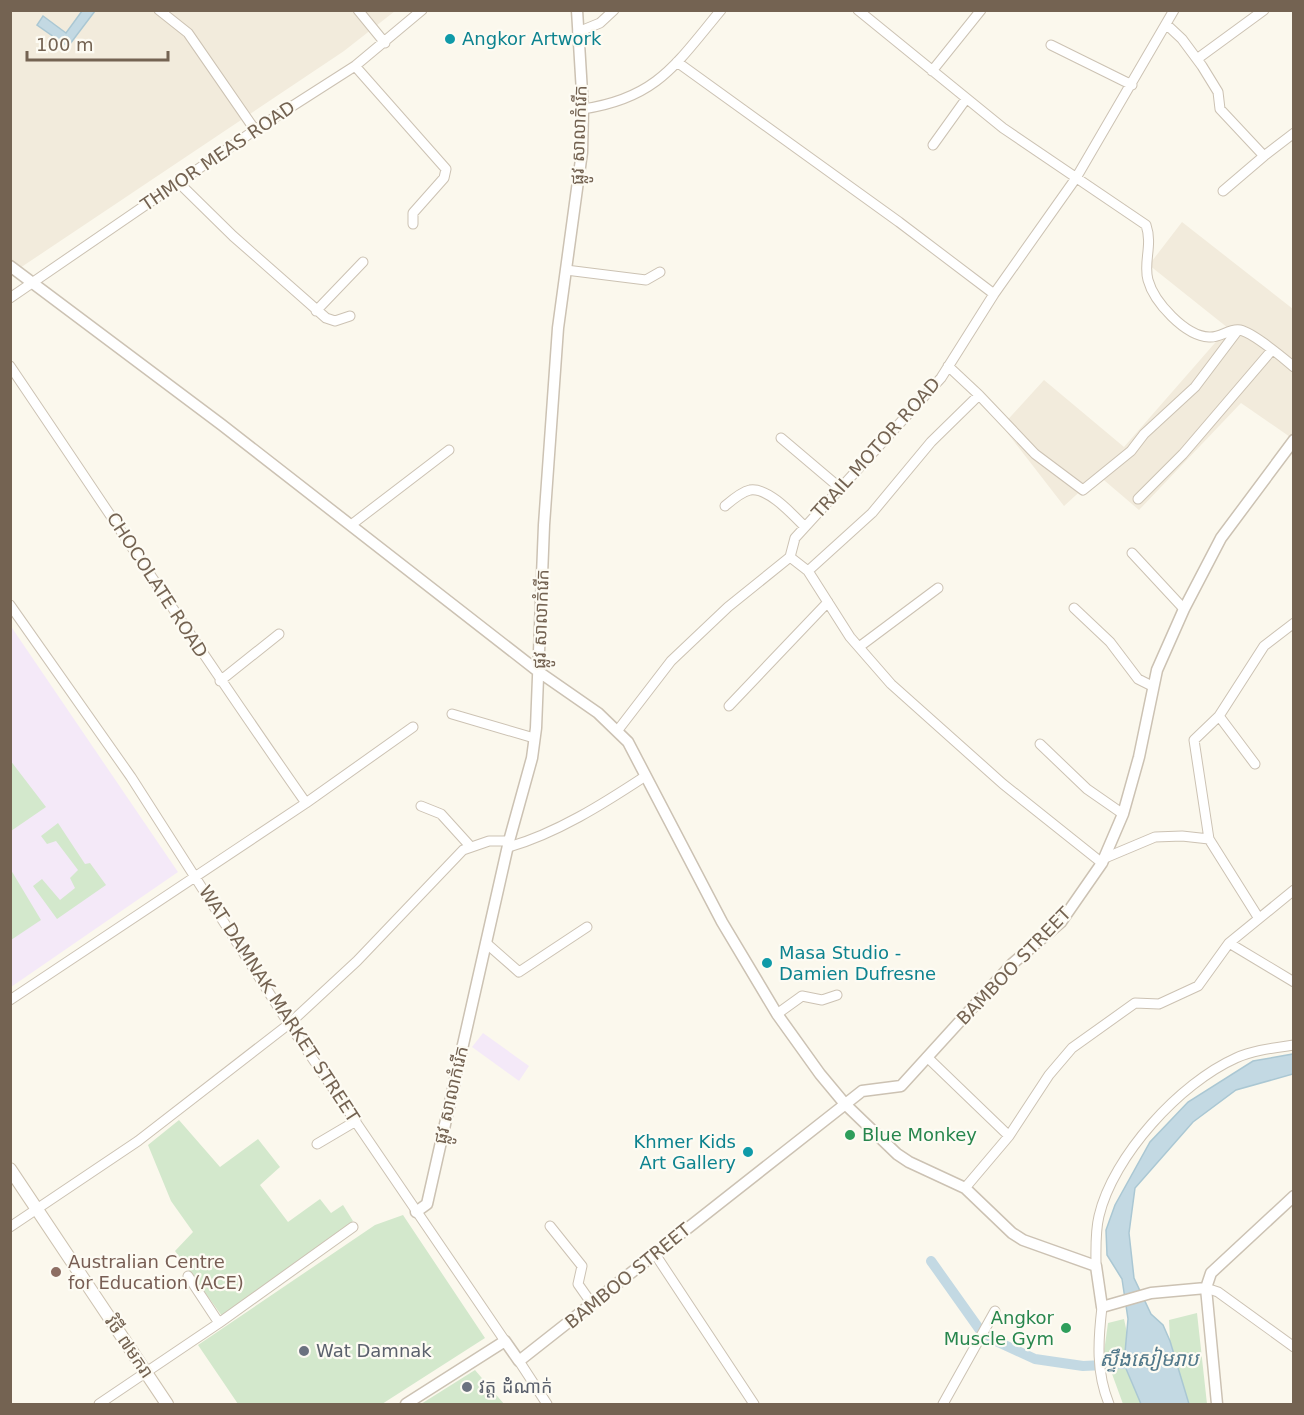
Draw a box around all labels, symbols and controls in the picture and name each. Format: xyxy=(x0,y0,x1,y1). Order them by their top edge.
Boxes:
scale bar xyxy=(27,24,168,62)
place label: Angkor Artwork xyxy=(462,28,602,49)
marker: Angkor Artwork xyxy=(443,32,457,46)
text: 100 m xyxy=(36,34,94,55)
street label: ផ្លូវ សាលាកំរើក xyxy=(566,85,597,186)
street label: THMOR MEAS ROAD xyxy=(136,96,299,216)
street label: TRAIL MOTOR ROAD xyxy=(806,373,944,523)
street label: CHOCOLATE ROAD xyxy=(103,508,212,661)
street label: ផ្លូវ សាលាកំរើក xyxy=(528,569,559,670)
street label: WAT DAMNAK MARKET STREET xyxy=(195,881,364,1127)
street label: BAMBOO STREET xyxy=(952,902,1076,1029)
place label: Masa Studio - Damien Dufresne xyxy=(779,942,936,984)
marker: Masa Studio - Damien Dufresne xyxy=(760,956,774,970)
street label: ផ្លូវ សាលាកំរើក xyxy=(429,1044,478,1147)
place label: Blue Monkey xyxy=(862,1124,977,1145)
marker: Blue Monkey xyxy=(843,1128,857,1142)
place label: Khmer Kids Art Gallery xyxy=(633,1131,736,1173)
marker: Khmer Kids Art Gallery xyxy=(741,1145,755,1159)
street label: BAMBOO STREET xyxy=(561,1218,695,1333)
place label: Australian Centre for Education (ACE) xyxy=(68,1251,244,1293)
marker: Australian Centre for Education (ACE) xyxy=(49,1265,63,1279)
place label: Angkor Muscle Gym xyxy=(944,1307,1055,1349)
street label: វិថី ៧មករា xyxy=(100,1310,158,1382)
marker: Angkor Muscle Gym xyxy=(1059,1321,1073,1335)
place label: Wat Damnak xyxy=(316,1340,432,1361)
marker: Wat Damnak xyxy=(297,1344,311,1358)
water label: ស្ទឹងសៀមរាប xyxy=(1099,1346,1201,1372)
place label: វត្ត ដំំណាក់ xyxy=(479,1376,552,1398)
marker: វត្ត ដំំណាក់ xyxy=(460,1380,474,1394)

